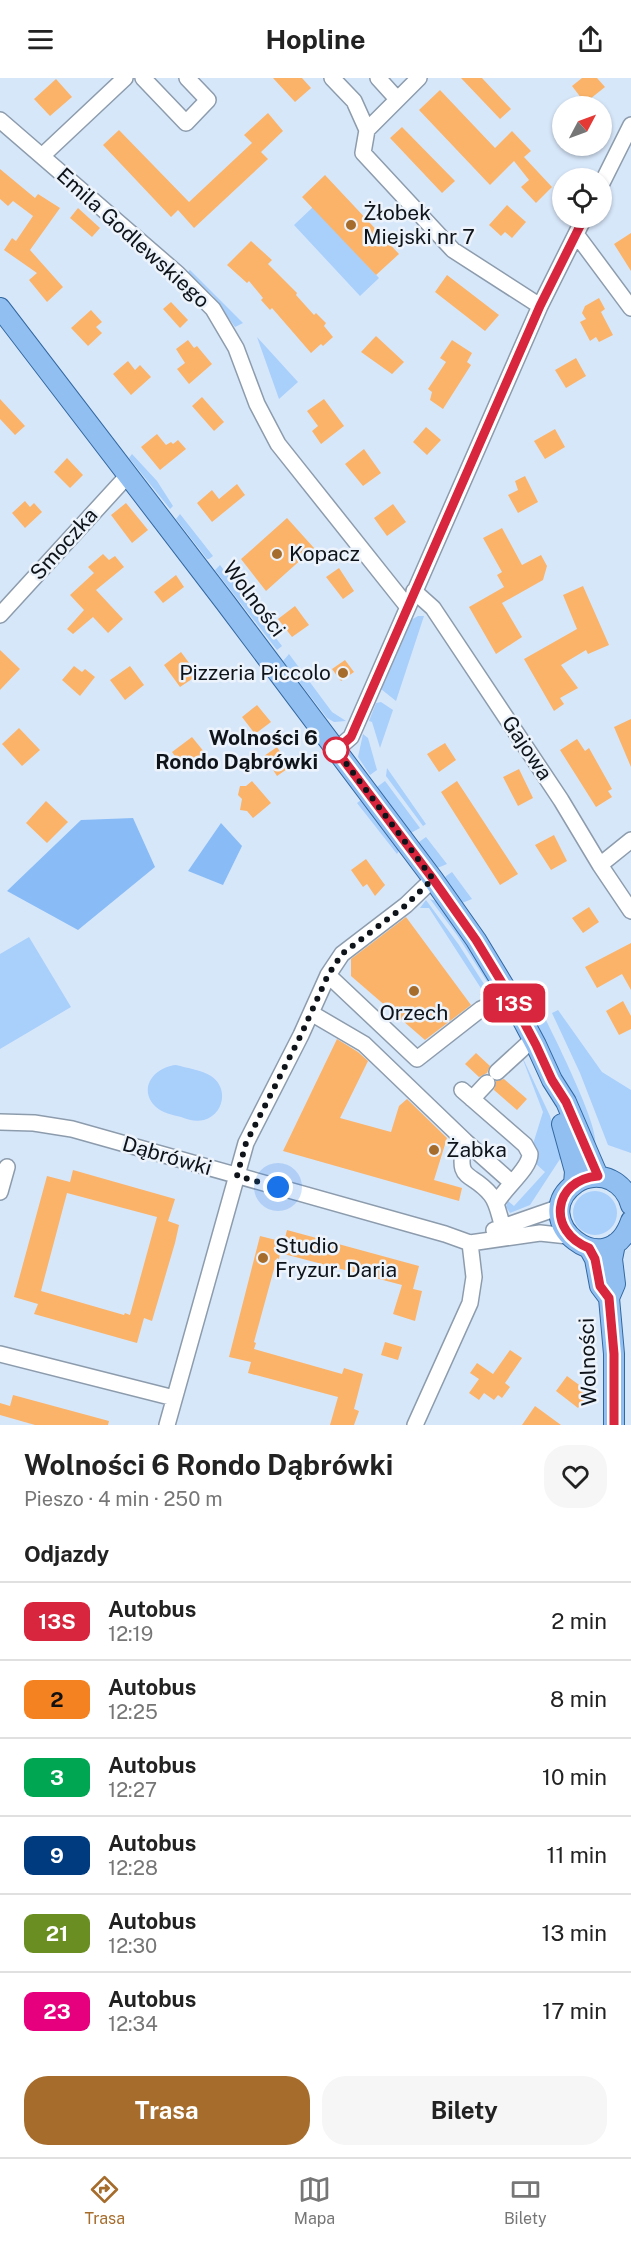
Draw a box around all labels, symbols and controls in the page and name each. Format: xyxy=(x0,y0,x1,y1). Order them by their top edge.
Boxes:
icon: menu xyxy=(24,23,57,56)
text: Hopline xyxy=(266,23,365,55)
icon: share xyxy=(574,23,607,56)
north arrow xyxy=(552,96,612,156)
map controls xyxy=(552,96,612,228)
street label: Emila Godlewskiego xyxy=(52,162,215,313)
button: locate xyxy=(552,168,612,228)
place label: Żłobek Miejski nr 7 xyxy=(363,200,475,249)
marker: Żłobek Miejski nr 7 xyxy=(344,218,358,232)
street label: Smoczka xyxy=(25,502,103,585)
place label: Kopacz xyxy=(289,541,360,566)
marker: Kopacz xyxy=(270,547,284,561)
street label: Wolności xyxy=(218,556,291,641)
place label: Pizzeria Piccolo xyxy=(179,660,331,685)
marker: Pizzeria Piccolo xyxy=(336,666,350,680)
street label: Gajowa xyxy=(497,711,558,785)
place label: Wolności 6 Rondo Dąbrówki xyxy=(155,725,318,774)
marker: Wolności 6 Rondo Dąbrówki xyxy=(323,737,349,763)
marker: Orzech xyxy=(407,984,421,998)
line badge: 13S xyxy=(480,984,548,1022)
text: 13S xyxy=(495,991,533,1016)
place label: Orzech xyxy=(380,1000,448,1025)
street label: Dąbrówki xyxy=(120,1131,215,1180)
place label: Żabka xyxy=(446,1137,507,1162)
marker: Żabka xyxy=(427,1143,441,1157)
your location xyxy=(263,1172,293,1202)
place label: Studio Fryzur. Daria xyxy=(275,1233,397,1282)
marker: Studio Fryzur. Daria xyxy=(256,1251,270,1265)
street label: Wolności xyxy=(573,1317,602,1407)
button: heart xyxy=(544,1445,607,1508)
text: Wolności 6 Rondo Dąbrówki xyxy=(24,1448,393,1481)
text: Pieszo · 4 min · 250 m xyxy=(24,1487,223,1511)
text: Odjazdy xyxy=(24,1541,109,1567)
text: Autobus xyxy=(108,1596,196,1622)
text: 2 min xyxy=(551,1608,607,1634)
text: 13S xyxy=(38,1609,76,1634)
text: 12:19 xyxy=(108,1622,153,1646)
text: Autobus xyxy=(108,1674,196,1700)
text: 8 min xyxy=(550,1686,607,1712)
text: 2 xyxy=(50,1687,64,1712)
text: 12:25 xyxy=(108,1700,158,1724)
text: Autobus xyxy=(108,1752,196,1778)
text: 10 min xyxy=(542,1764,607,1790)
text: 3 xyxy=(50,1765,64,1790)
text: 12:27 xyxy=(108,1778,157,1802)
text: Autobus xyxy=(108,1830,196,1856)
text: 11 min xyxy=(546,1842,607,1868)
text: 9 xyxy=(50,1843,64,1868)
text: 12:28 xyxy=(108,1856,158,1880)
text: Autobus xyxy=(108,1908,196,1934)
text: 13 min xyxy=(542,1920,607,1946)
text: 21 xyxy=(46,1921,68,1946)
text: 12:30 xyxy=(108,1934,157,1958)
text: Autobus xyxy=(108,1986,196,2012)
text: 17 min xyxy=(542,1998,607,2024)
text: 23 xyxy=(43,1999,71,2024)
text: 12:34 xyxy=(108,2012,158,2036)
button: Trasa xyxy=(24,2076,310,2145)
button: Bilety xyxy=(322,2076,607,2145)
tab: Trasa xyxy=(84,2173,125,2228)
tab: Mapa xyxy=(294,2173,335,2228)
tab: Bilety xyxy=(504,2173,547,2228)

